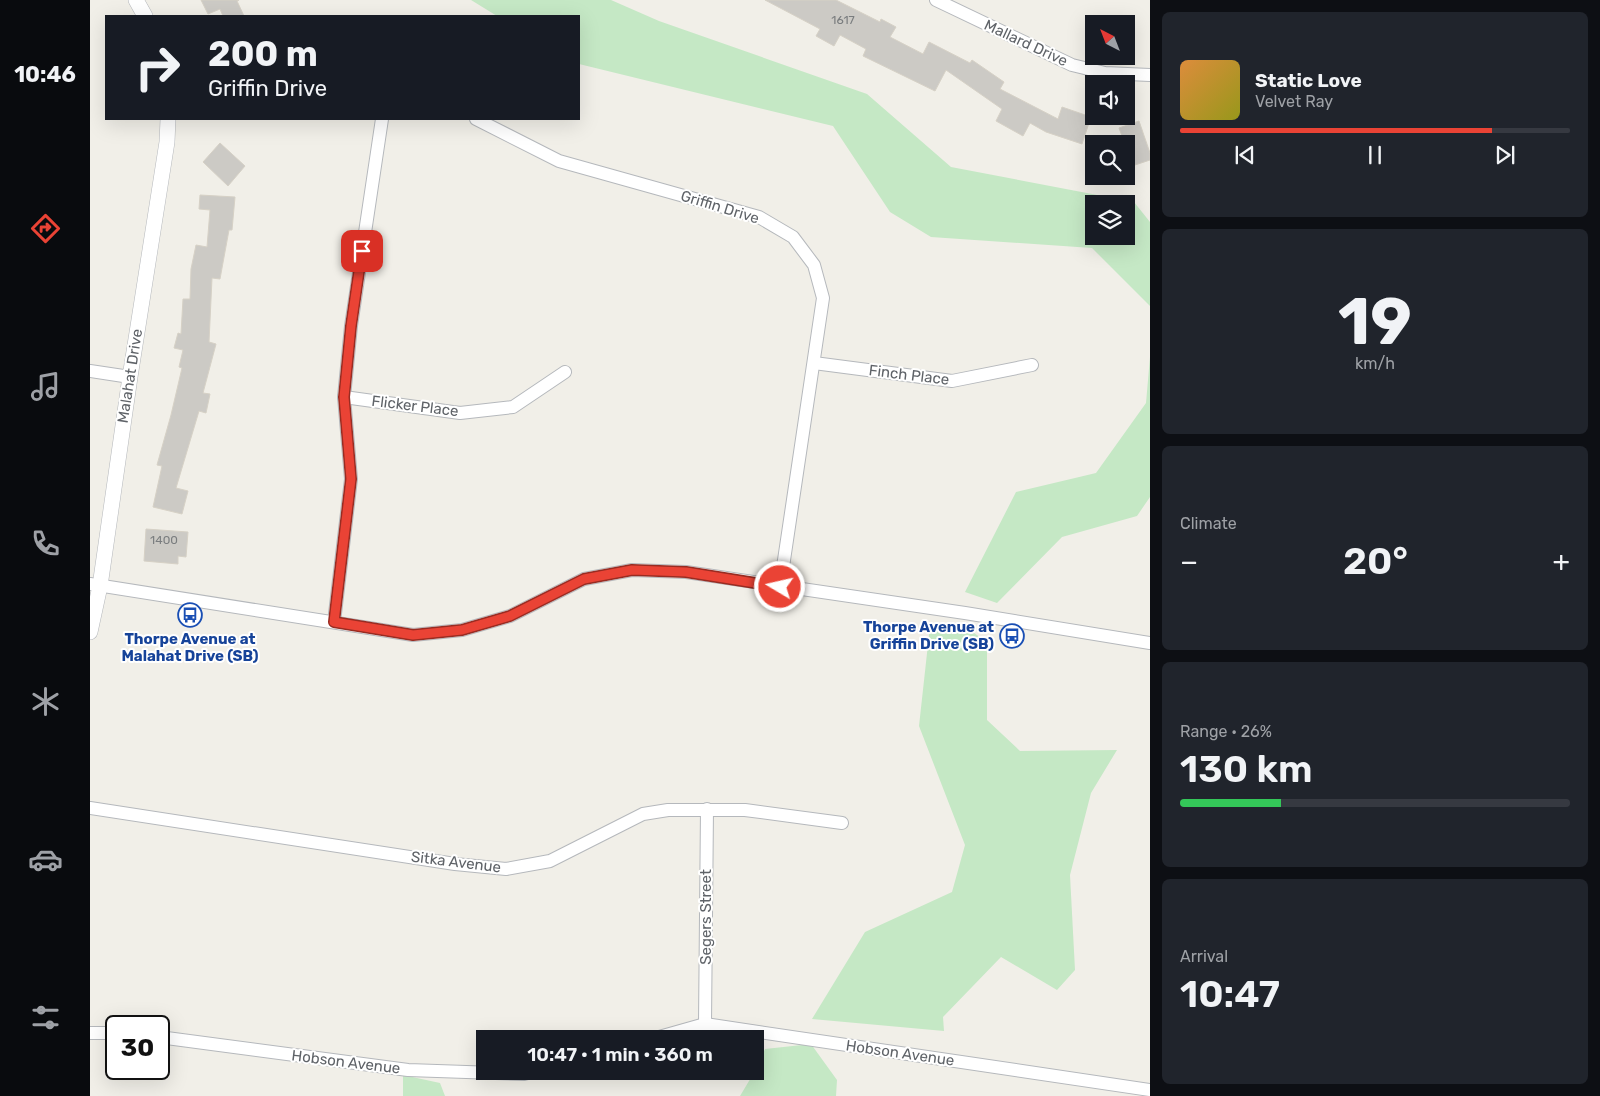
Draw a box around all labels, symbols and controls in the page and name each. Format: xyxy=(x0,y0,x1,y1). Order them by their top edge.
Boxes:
house number: 1617 xyxy=(831,13,855,27)
north arrow xyxy=(1085,15,1135,65)
map controls xyxy=(1085,15,1135,245)
street label: Mallard Drive xyxy=(981,16,1071,70)
text: 200 m xyxy=(208,33,318,75)
icon: right xyxy=(125,35,190,100)
text: 10:46 xyxy=(14,61,76,88)
text: Static Love xyxy=(1255,69,1362,92)
text: Griffin Drive xyxy=(208,75,327,102)
button: sound xyxy=(1085,75,1135,125)
text: Velvet Ray xyxy=(1255,92,1333,111)
button: search xyxy=(1085,135,1135,185)
icon: previous xyxy=(1231,141,1259,169)
icon: pause xyxy=(1361,141,1389,169)
icon: next xyxy=(1491,141,1519,169)
street label: Griffin Drive xyxy=(679,187,761,227)
button: layers xyxy=(1085,195,1135,245)
icon: directions xyxy=(28,211,63,246)
pin xyxy=(341,230,383,272)
icon: arrive xyxy=(348,237,376,265)
text: 19 xyxy=(1338,283,1412,360)
street label: Malahat Drive xyxy=(114,328,146,424)
text: km/h xyxy=(1355,354,1395,373)
street label: Finch Place xyxy=(868,361,950,389)
icon: music xyxy=(28,369,63,404)
street label: Flicker Place xyxy=(371,392,459,420)
text: Climate xyxy=(1180,514,1237,533)
icon: phone xyxy=(28,526,63,561)
house number: 1400 xyxy=(150,533,178,547)
text: 20° xyxy=(1343,538,1408,584)
text: − xyxy=(1180,545,1198,578)
text: + xyxy=(1553,545,1570,578)
position arrow xyxy=(753,560,805,612)
bus stop icon: Thorpe Avenue at Malahat Drive (SB) xyxy=(177,602,203,628)
place label: Thorpe Avenue at Griffin Drive (SB) xyxy=(863,618,994,653)
bus stop icon: Thorpe Avenue at Griffin Drive (SB) xyxy=(999,623,1025,649)
place label: Thorpe Avenue at Malahat Drive (SB) xyxy=(121,630,259,665)
icon: climate xyxy=(28,684,63,719)
text: Range · 26% xyxy=(1180,722,1272,741)
text: 130 km xyxy=(1180,746,1313,792)
icon: car xyxy=(28,842,63,877)
street label: Sitka Avenue xyxy=(410,848,502,876)
street label: Segers Street xyxy=(697,869,715,965)
text: Arrival xyxy=(1180,947,1228,966)
text: 10:47 xyxy=(1180,971,1280,1017)
icon: filters xyxy=(28,1000,63,1035)
speed limit sign: 30 xyxy=(105,1015,170,1080)
street label: Hobson Avenue xyxy=(845,1036,955,1070)
text: 10:47 · 1 min · 360 m xyxy=(527,1043,713,1066)
street label: Hobson Avenue xyxy=(291,1046,401,1078)

